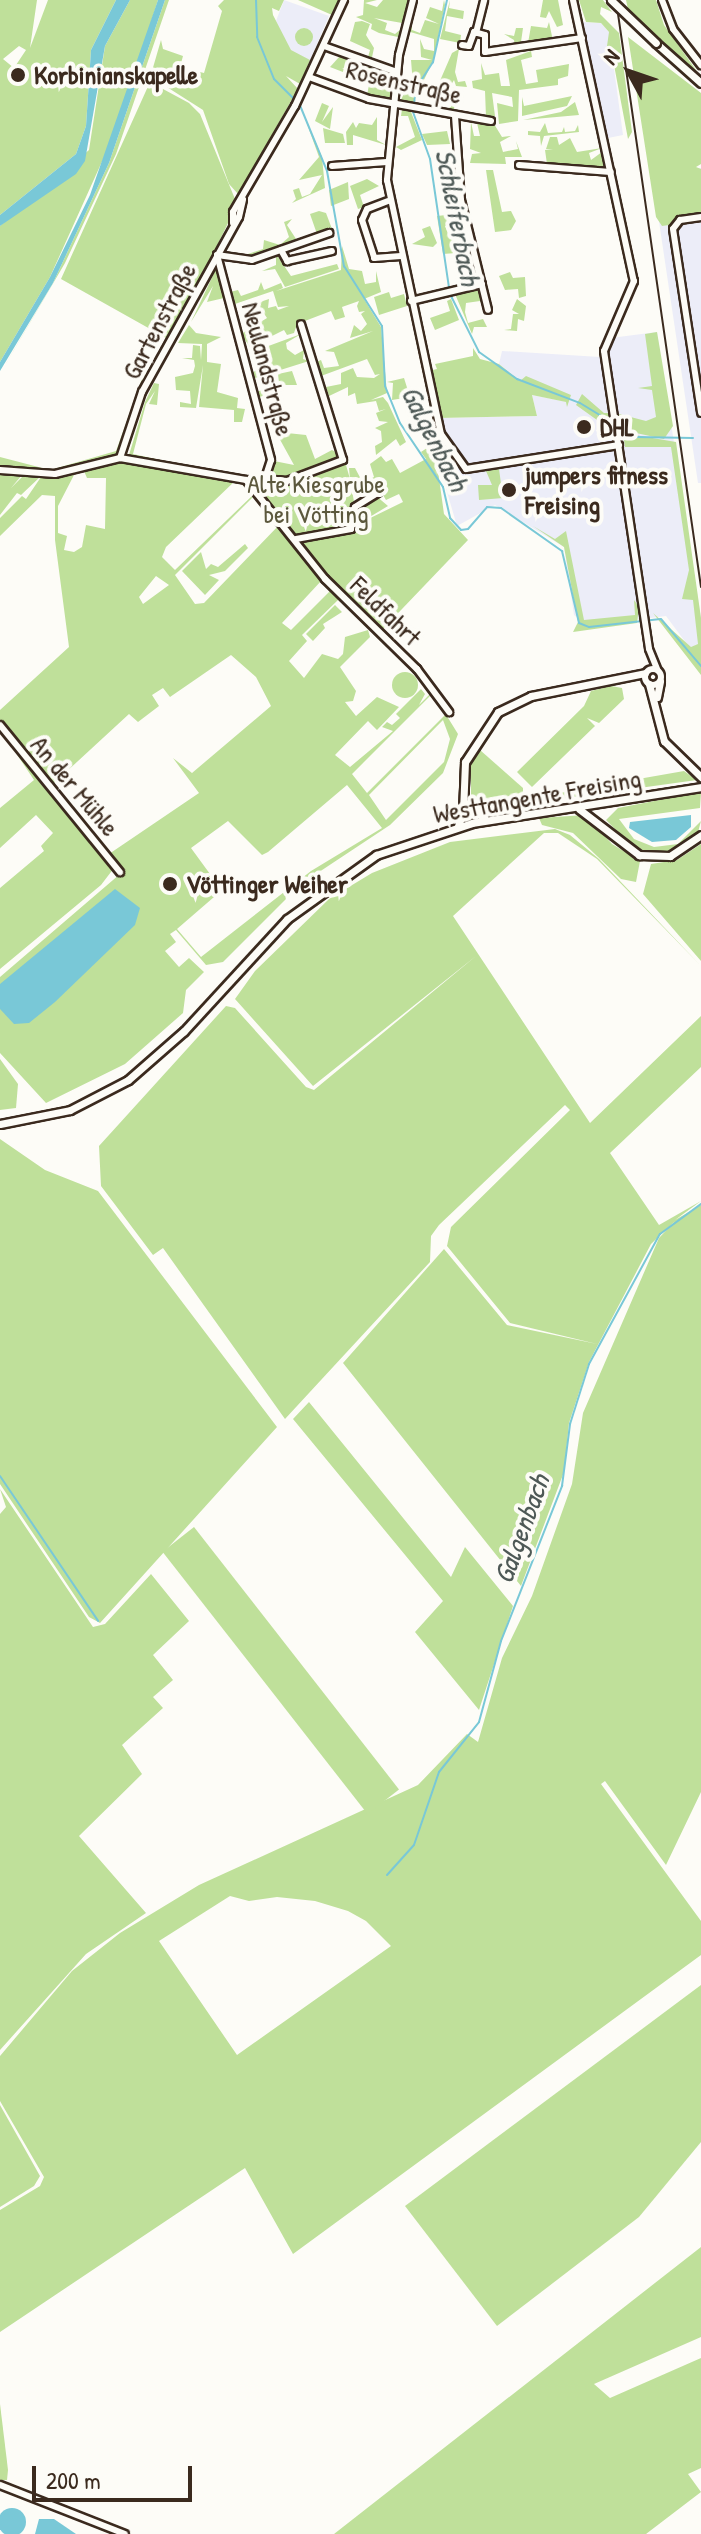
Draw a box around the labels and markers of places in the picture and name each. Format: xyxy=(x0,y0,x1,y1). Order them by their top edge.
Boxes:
place label: Korbinianskapelle xyxy=(34,59,198,91)
marker: Korbinianskapelle xyxy=(9,66,27,84)
place label: DHL xyxy=(600,411,634,443)
marker: DHL xyxy=(575,418,593,436)
place label: jumpers fitness Freising xyxy=(525,459,668,520)
marker: jumpers fitness Freising xyxy=(500,481,518,499)
place label: Vöttinger Weiher xyxy=(186,868,348,900)
marker: Vöttinger Weiher xyxy=(161,875,179,893)

